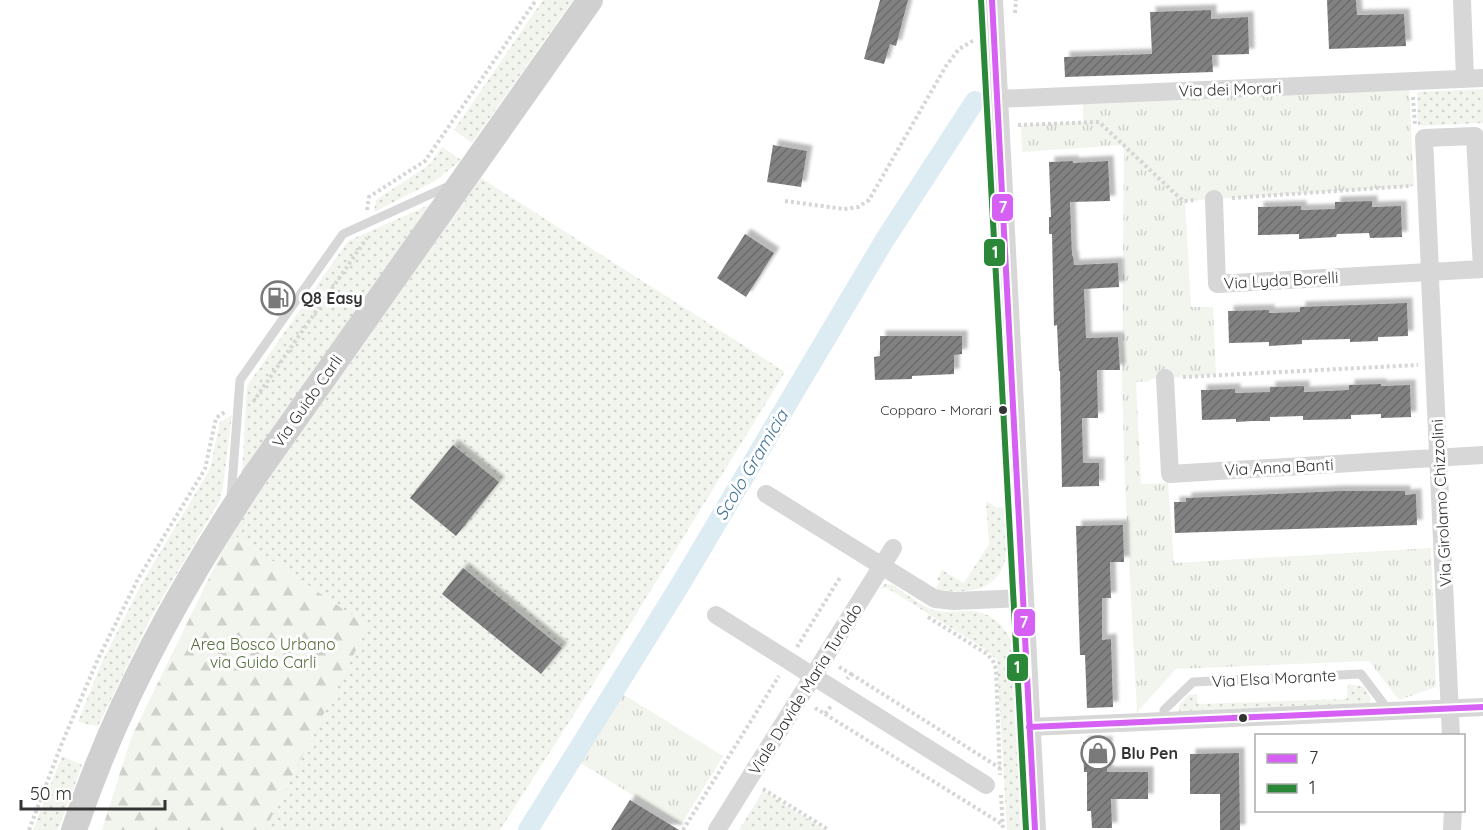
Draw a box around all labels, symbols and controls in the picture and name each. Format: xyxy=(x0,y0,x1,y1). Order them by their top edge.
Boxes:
street label: Via dei Morari xyxy=(1178,77,1282,101)
line badge: 7 xyxy=(991,193,1014,222)
text: 7 xyxy=(999,197,1008,217)
line badge: 1 xyxy=(983,238,1006,267)
text: 1 xyxy=(992,242,998,262)
street label: Via Lyda Borelli xyxy=(1223,267,1339,293)
fuel station icon: Q8 Easy xyxy=(260,280,296,316)
place label: Q8 Easy xyxy=(301,288,363,308)
street label: Via Guido Carli xyxy=(268,351,346,451)
place label: Copparo - Morari xyxy=(880,401,992,419)
marker: Copparo - Morari xyxy=(997,404,1009,416)
water label: Scolo Gramicia xyxy=(709,405,793,524)
street label: Via Girolamo Chizzolini xyxy=(1427,419,1455,587)
street label: Via Anna Banti xyxy=(1224,454,1334,480)
street label: Viale Davide Maria Turoldo xyxy=(744,600,866,778)
line badge: 7 xyxy=(1013,608,1036,637)
text: 7 xyxy=(1020,612,1029,632)
park label: Area Bosco Urbano via Guido Carli xyxy=(190,634,336,672)
line badge: 1 xyxy=(1006,653,1029,682)
text: 1 xyxy=(1014,657,1020,677)
street label: Via Elsa Morante xyxy=(1211,665,1337,691)
unlabelled marker xyxy=(1237,712,1249,724)
legend xyxy=(1255,734,1465,812)
shop icon: Blu Pen xyxy=(1080,735,1116,771)
place label: Blu Pen xyxy=(1121,743,1178,763)
text: 7 xyxy=(1309,746,1318,769)
scale bar xyxy=(21,773,165,811)
text: 1 xyxy=(1309,776,1316,799)
text: 50 m xyxy=(30,782,72,805)

